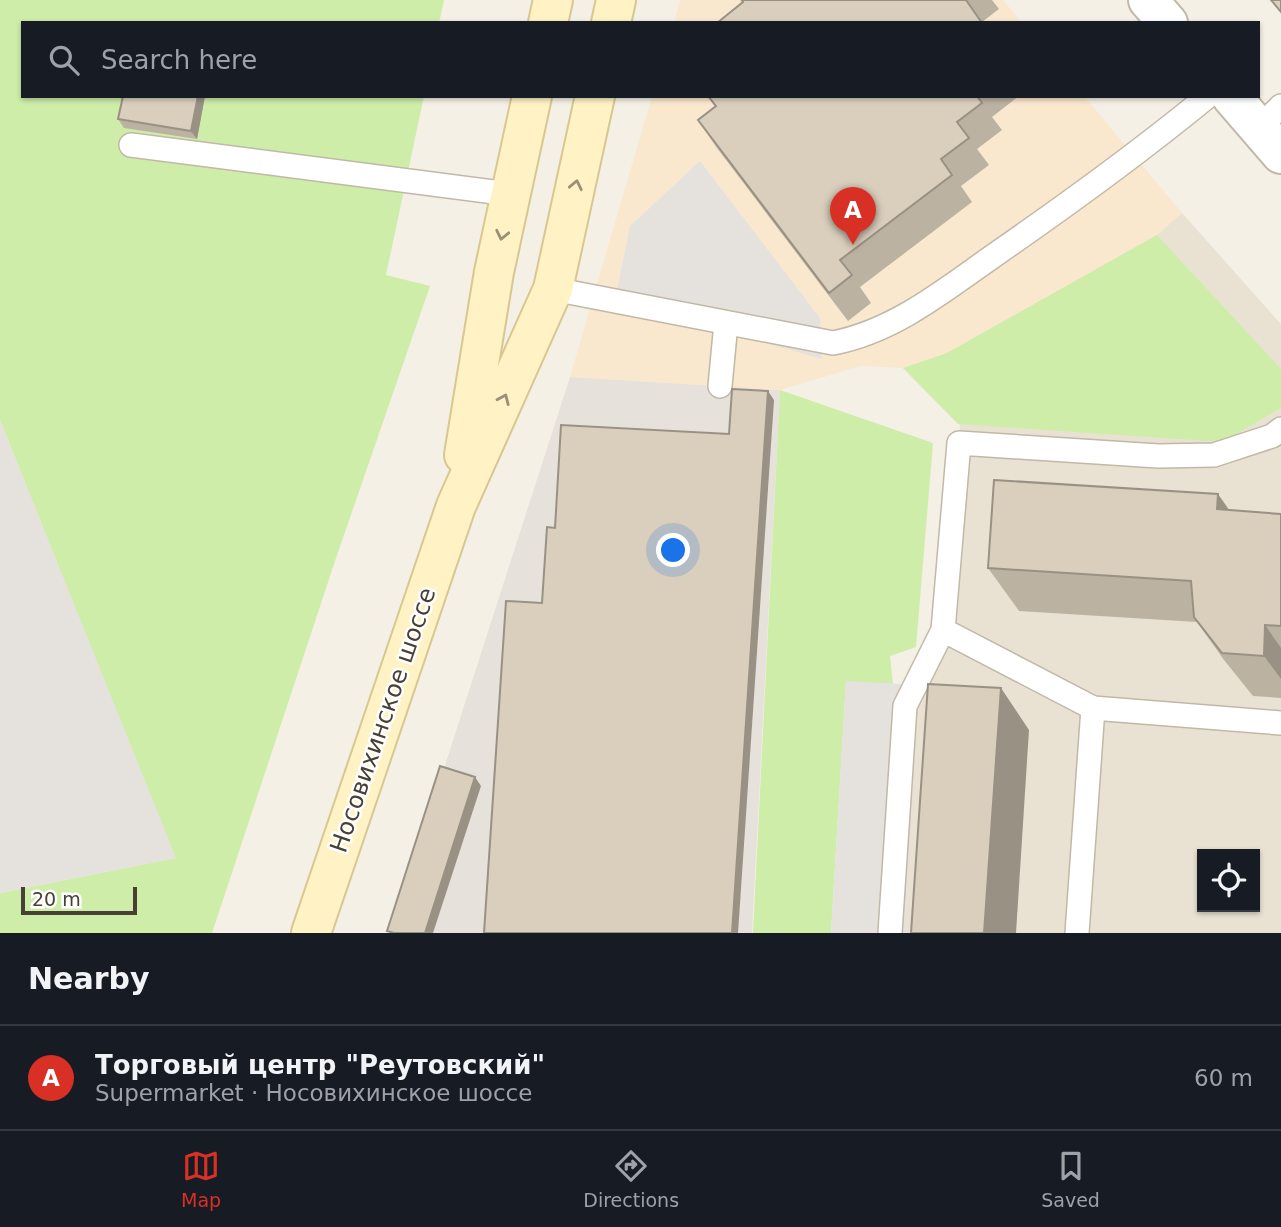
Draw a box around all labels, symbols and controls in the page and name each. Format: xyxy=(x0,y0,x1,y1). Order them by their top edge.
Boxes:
search box xyxy=(21,21,1260,98)
icon: search xyxy=(45,41,83,79)
text: Search here xyxy=(101,45,257,75)
one-way arrow xyxy=(568,179,582,191)
pin: A xyxy=(830,187,876,245)
one-way arrow xyxy=(495,229,510,241)
one-way arrow xyxy=(496,394,510,407)
your location xyxy=(656,533,690,567)
street label: Носовихинское шоссе xyxy=(324,584,442,856)
map controls xyxy=(1197,849,1260,912)
button: locate xyxy=(1197,849,1260,912)
scale bar xyxy=(21,884,136,916)
text: 20 m xyxy=(32,888,81,910)
text: Nearby xyxy=(28,961,150,996)
text: Торговый центр "Реутовский" xyxy=(95,1050,545,1080)
text: A xyxy=(42,1065,60,1091)
text: 60 m xyxy=(1194,1065,1253,1091)
text: Supermarket · Носовихинское шоссе xyxy=(95,1080,532,1106)
tab: Map xyxy=(181,1147,221,1211)
tab: Directions xyxy=(583,1147,679,1211)
tab: Saved xyxy=(1041,1147,1100,1211)

